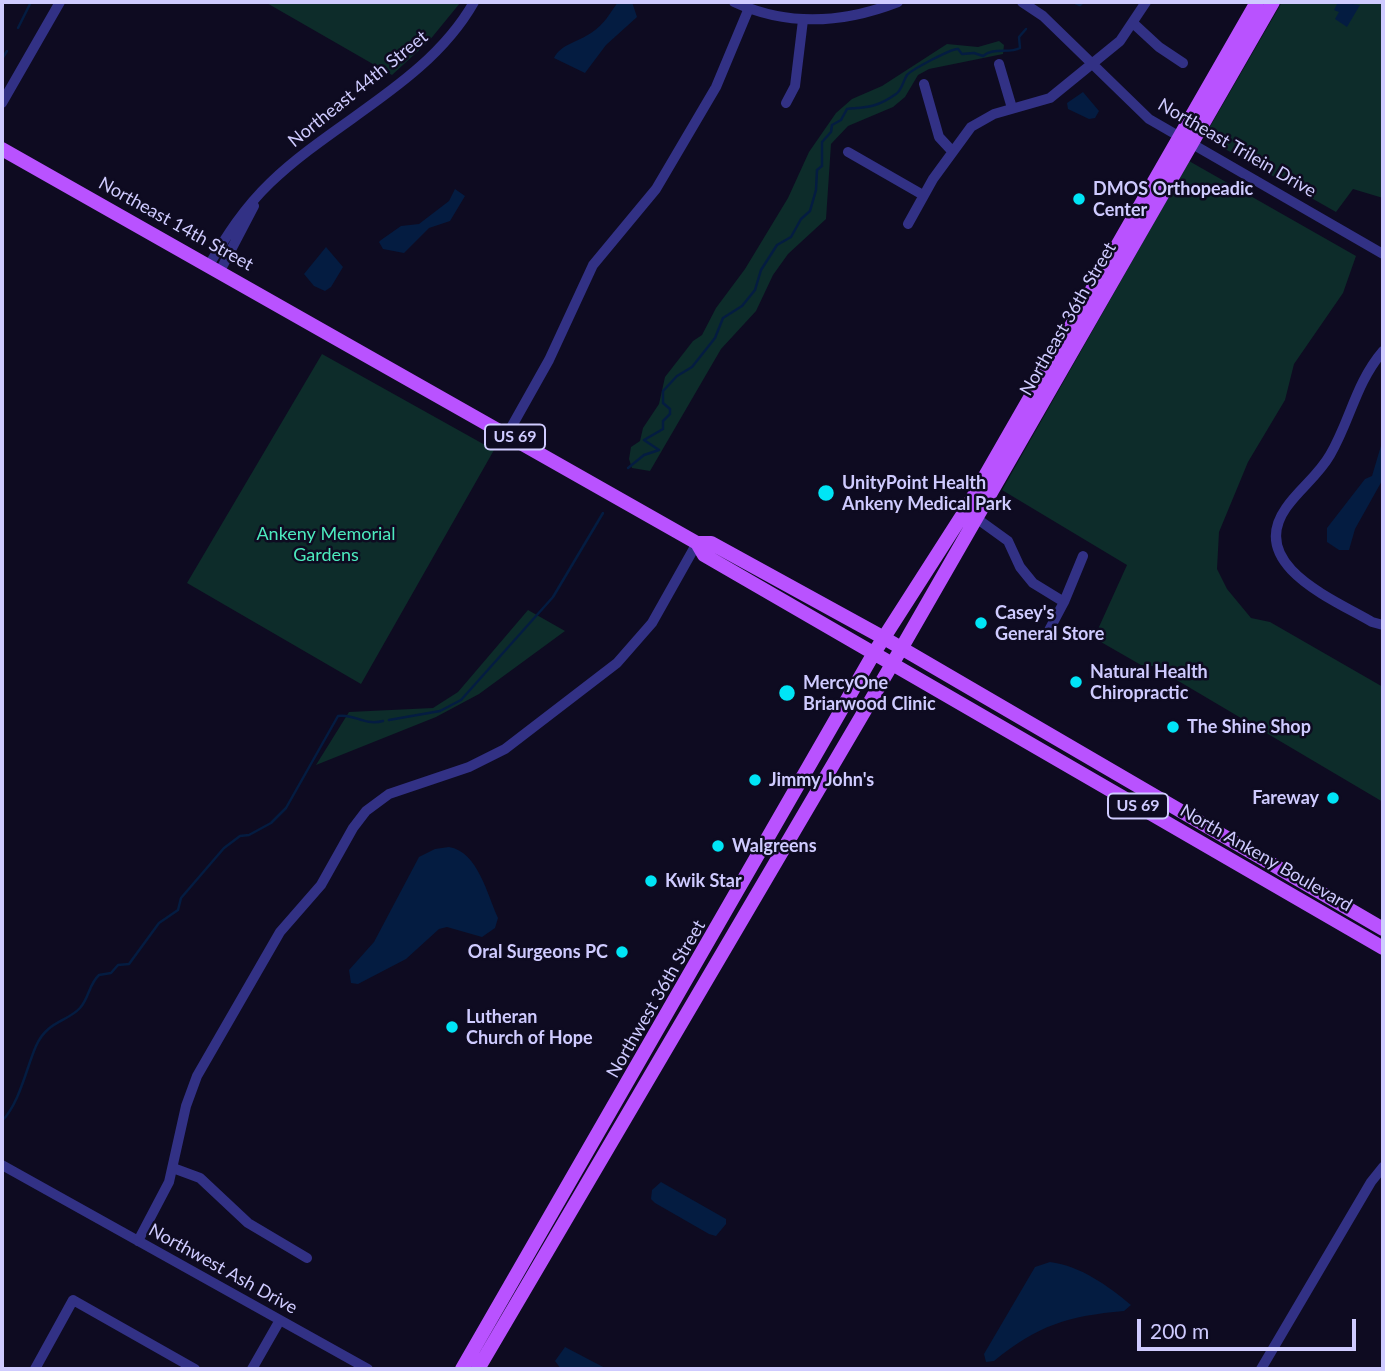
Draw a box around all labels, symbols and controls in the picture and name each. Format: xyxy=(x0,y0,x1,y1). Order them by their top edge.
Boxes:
street label: Northeast 44th Street xyxy=(284,26,432,152)
street label: Northeast Trilein Drive xyxy=(1154,94,1320,202)
street label: Northeast 14th Street xyxy=(95,173,257,275)
place label: DMOS Orthopeadic Center xyxy=(1093,178,1253,220)
marker: DMOS Orthopeadic Center xyxy=(1071,191,1087,207)
street label: Northeast 36th Street xyxy=(1015,239,1121,399)
road number: US 69 xyxy=(485,424,545,450)
place label: UnityPoint Health Ankeny Medical Park xyxy=(842,472,1011,514)
marker: UnityPoint Health Ankeny Medical Park xyxy=(816,483,836,503)
park label: Ankeny Memorial Gardens xyxy=(256,523,396,566)
place label: Casey's General Store xyxy=(995,602,1104,644)
marker: Casey's General Store xyxy=(973,615,989,631)
place label: Natural Health Chiropractic xyxy=(1090,661,1208,704)
place label: MercyOne Briarwood Clinic xyxy=(803,672,936,714)
marker: Natural Health Chiropractic xyxy=(1068,674,1084,690)
marker: MercyOne Briarwood Clinic xyxy=(777,683,797,703)
place label: The Shine Shop xyxy=(1187,716,1311,738)
marker: The Shine Shop xyxy=(1165,719,1181,735)
place label: Jimmy John's xyxy=(769,769,874,791)
marker: Jimmy John's xyxy=(747,772,763,788)
place label: Fareway xyxy=(1252,787,1319,809)
marker: Fareway xyxy=(1325,790,1341,806)
road number: US 69 xyxy=(1108,793,1168,818)
street label: North Ankeny Boulevard xyxy=(1176,800,1356,916)
place label: Walgreens xyxy=(732,835,817,857)
marker: Walgreens xyxy=(710,838,726,854)
place label: Kwik Star xyxy=(665,870,742,892)
marker: Kwik Star xyxy=(643,873,659,889)
street label: Northwest 36th Street xyxy=(602,916,710,1082)
place label: Oral Surgeons PC xyxy=(468,941,608,963)
marker: Oral Surgeons PC xyxy=(614,944,630,960)
place label: Lutheran Church of Hope xyxy=(466,1006,593,1048)
marker: Lutheran Church of Hope xyxy=(444,1019,460,1035)
street label: Northwest Ash Drive xyxy=(145,1219,301,1319)
scale bar xyxy=(1140,1304,1359,1348)
text: 200 m xyxy=(1150,1318,1209,1343)

